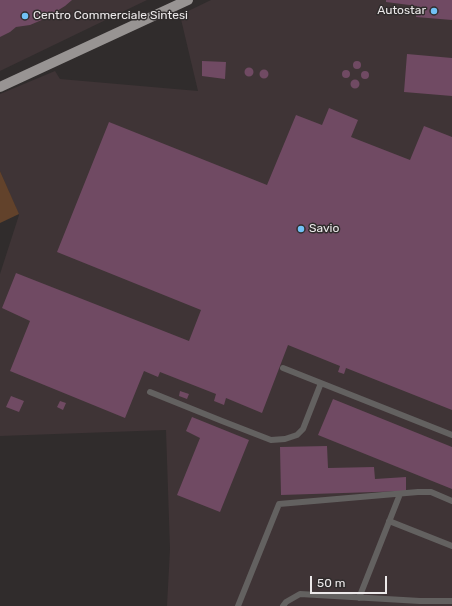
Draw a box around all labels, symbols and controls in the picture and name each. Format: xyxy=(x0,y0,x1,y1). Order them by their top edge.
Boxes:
place label: Autostar xyxy=(377,4,426,18)
marker: Autostar xyxy=(429,6,439,16)
place label: Centro Commerciale Sintesi xyxy=(33,9,188,23)
marker: Centro Commerciale Sintesi xyxy=(20,11,30,21)
place label: Savio xyxy=(309,222,339,236)
marker: Savio xyxy=(296,224,306,234)
scale bar xyxy=(312,568,389,594)
text: 50 m xyxy=(317,576,345,590)

